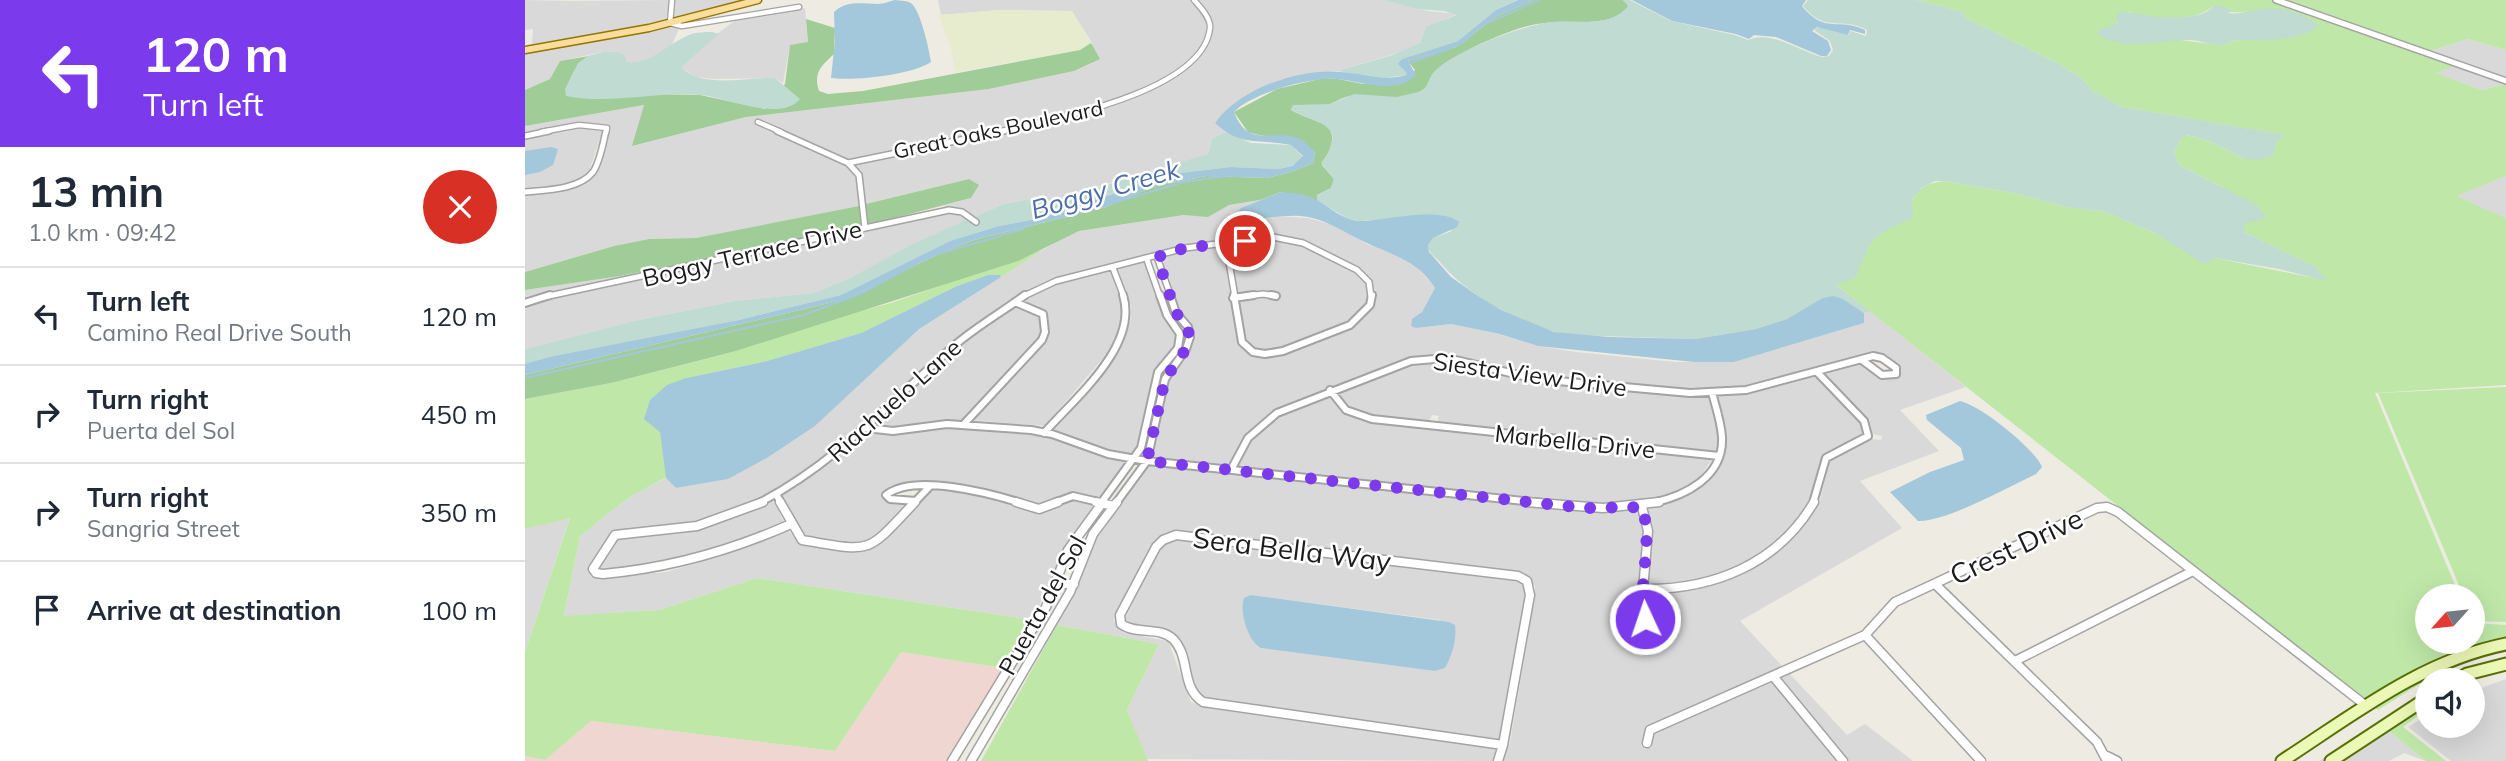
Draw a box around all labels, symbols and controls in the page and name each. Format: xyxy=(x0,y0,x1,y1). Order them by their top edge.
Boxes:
text: 120 m xyxy=(143,23,289,84)
icon: left xyxy=(28,28,119,119)
text: Turn left xyxy=(143,84,263,124)
street label: Great Oaks Boulevard xyxy=(891,94,1105,164)
water label: Boggy Creek xyxy=(1027,152,1184,226)
text: 13 min xyxy=(28,165,164,218)
button: close xyxy=(423,170,497,244)
pin xyxy=(1215,211,1275,271)
street label: Boggy Terrace Drive xyxy=(639,213,865,293)
text: 1.0 km · 09:42 xyxy=(28,218,177,247)
icon: arrive xyxy=(1226,222,1264,260)
text: Turn left xyxy=(87,285,189,318)
icon: left xyxy=(28,297,66,335)
text: 120 m xyxy=(421,300,497,333)
text: Camino Real Drive South xyxy=(87,318,352,347)
street label: Riachuelo Lane xyxy=(821,332,967,468)
street label: Siesta View Drive xyxy=(1431,346,1629,402)
text: Turn right xyxy=(87,383,208,416)
icon: right xyxy=(28,395,66,433)
text: 450 m xyxy=(421,398,497,431)
text: Puerta del Sol xyxy=(87,416,235,445)
street label: Marbella Drive xyxy=(1493,418,1657,464)
text: Turn right xyxy=(87,481,208,514)
icon: right xyxy=(28,493,66,531)
text: 350 m xyxy=(421,496,497,529)
street label: Crest Drive xyxy=(1944,500,2088,592)
text: Sangria Street xyxy=(87,514,240,543)
street label: Sera Bella Way xyxy=(1191,519,1393,579)
street label: Puerta del Sol xyxy=(991,530,1093,680)
position arrow xyxy=(1608,582,1682,656)
north arrow xyxy=(2415,584,2485,654)
map controls xyxy=(2415,584,2485,738)
icon: arrive xyxy=(28,591,66,629)
text: Arrive at destination xyxy=(87,594,342,627)
text: 100 m xyxy=(421,594,497,627)
button: sound xyxy=(2415,668,2485,738)

